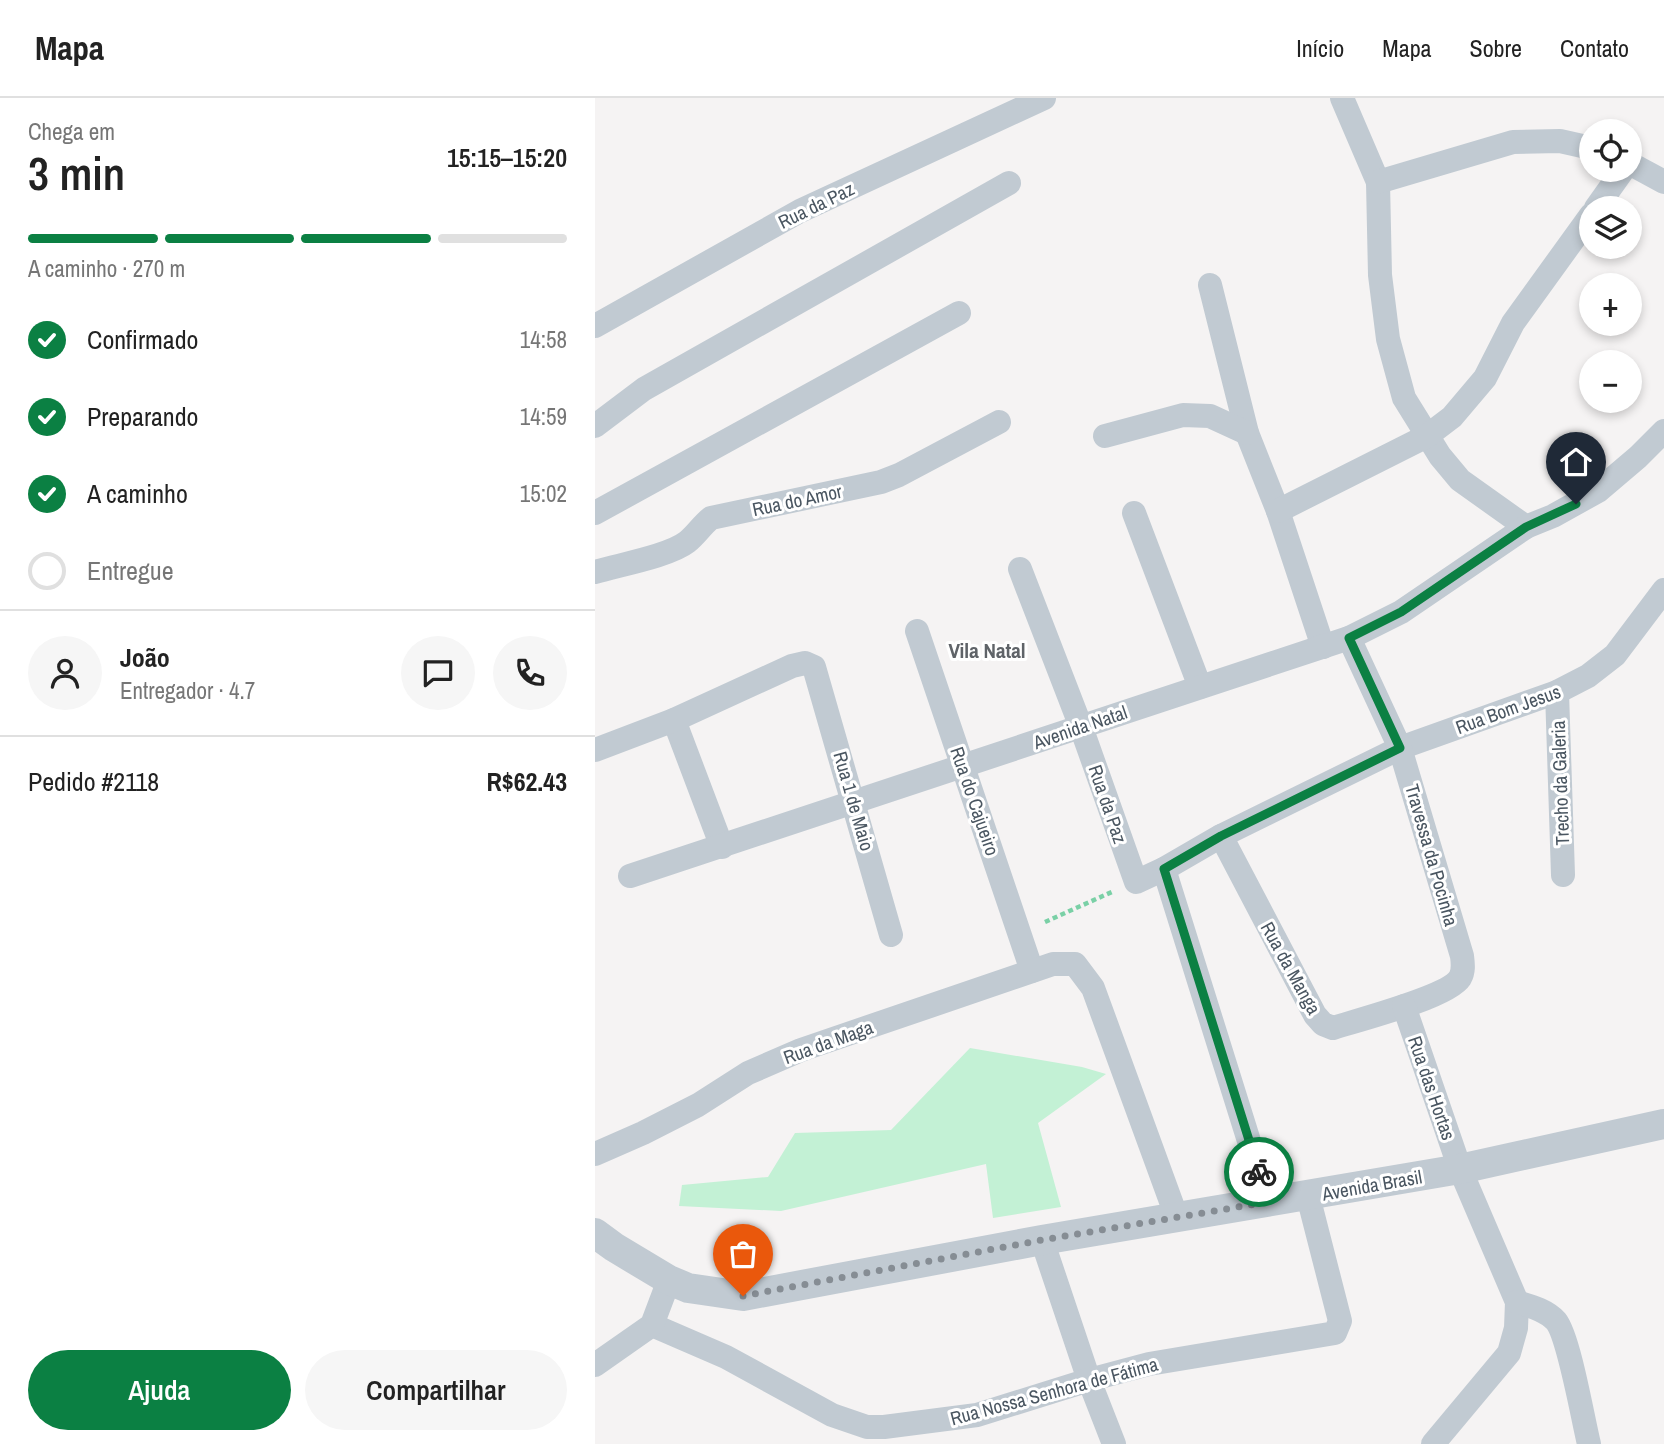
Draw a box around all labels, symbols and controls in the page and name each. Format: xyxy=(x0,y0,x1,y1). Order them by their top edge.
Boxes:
text: Mapa xyxy=(35,26,104,70)
text: Início xyxy=(1296,32,1344,64)
text: Mapa xyxy=(1382,32,1432,64)
text: Sobre xyxy=(1470,32,1522,64)
text: Contato xyxy=(1560,32,1629,64)
text: Chega em xyxy=(28,116,115,147)
map controls xyxy=(1579,119,1642,413)
button: locate xyxy=(1579,119,1642,182)
text: 15:15–15:20 xyxy=(447,140,567,175)
text: 3 min xyxy=(28,142,125,204)
street label: Rua da Paz xyxy=(774,175,858,235)
button: layers xyxy=(1579,196,1642,259)
text: A caminho · 270 m xyxy=(28,253,185,284)
button: + xyxy=(1579,273,1642,336)
icon: check xyxy=(28,321,66,359)
text: Confirmado xyxy=(87,322,198,357)
text: 14:58 xyxy=(520,324,567,355)
button: − xyxy=(1579,350,1642,413)
icon: check xyxy=(28,398,66,436)
text: Preparando xyxy=(87,399,198,434)
text: 14:59 xyxy=(520,401,567,432)
pin xyxy=(1546,432,1606,504)
icon: home xyxy=(1557,443,1595,481)
icon: check xyxy=(28,475,66,513)
text: A caminho xyxy=(87,476,188,511)
text: 15:02 xyxy=(520,478,567,509)
street label: Rua do Amor xyxy=(750,478,845,522)
text: Entregue xyxy=(87,553,174,588)
button: person xyxy=(28,636,102,710)
button: chat xyxy=(401,636,475,710)
button: phone xyxy=(493,636,567,710)
district label: Vila Natal xyxy=(948,636,1026,665)
text: João xyxy=(120,640,170,675)
text: Entregador · 4.7 xyxy=(120,675,255,706)
street label: Rua Bom Jesus xyxy=(1452,678,1564,740)
street label: Avenida Natal xyxy=(1029,699,1130,756)
street label: Trecho da Galeria xyxy=(1545,720,1575,846)
street label: Rua do Cajueiro xyxy=(944,743,1006,859)
street label: Rua 1 de Maio xyxy=(827,748,881,854)
street label: Rua da Paz xyxy=(1082,761,1134,847)
text: Pedido #2118 xyxy=(28,764,159,799)
text: R$62.43 xyxy=(486,764,567,799)
street label: Travessa da Pocinha xyxy=(1399,781,1465,929)
street label: Rua da Manga xyxy=(1255,917,1327,1019)
street label: Rua da Maga xyxy=(780,1014,877,1070)
street label: Rua das Hortas xyxy=(1402,1033,1462,1144)
courier xyxy=(1224,1137,1294,1207)
icon: bike xyxy=(1240,1153,1278,1191)
street label: Avenida Brasil xyxy=(1319,1163,1424,1207)
pin xyxy=(713,1224,773,1296)
icon: bag xyxy=(724,1235,762,1273)
button: Ajuda xyxy=(28,1350,291,1430)
button: Compartilhar xyxy=(305,1350,567,1430)
street label: Rua Nossa Senhora de Fátima xyxy=(947,1351,1161,1431)

